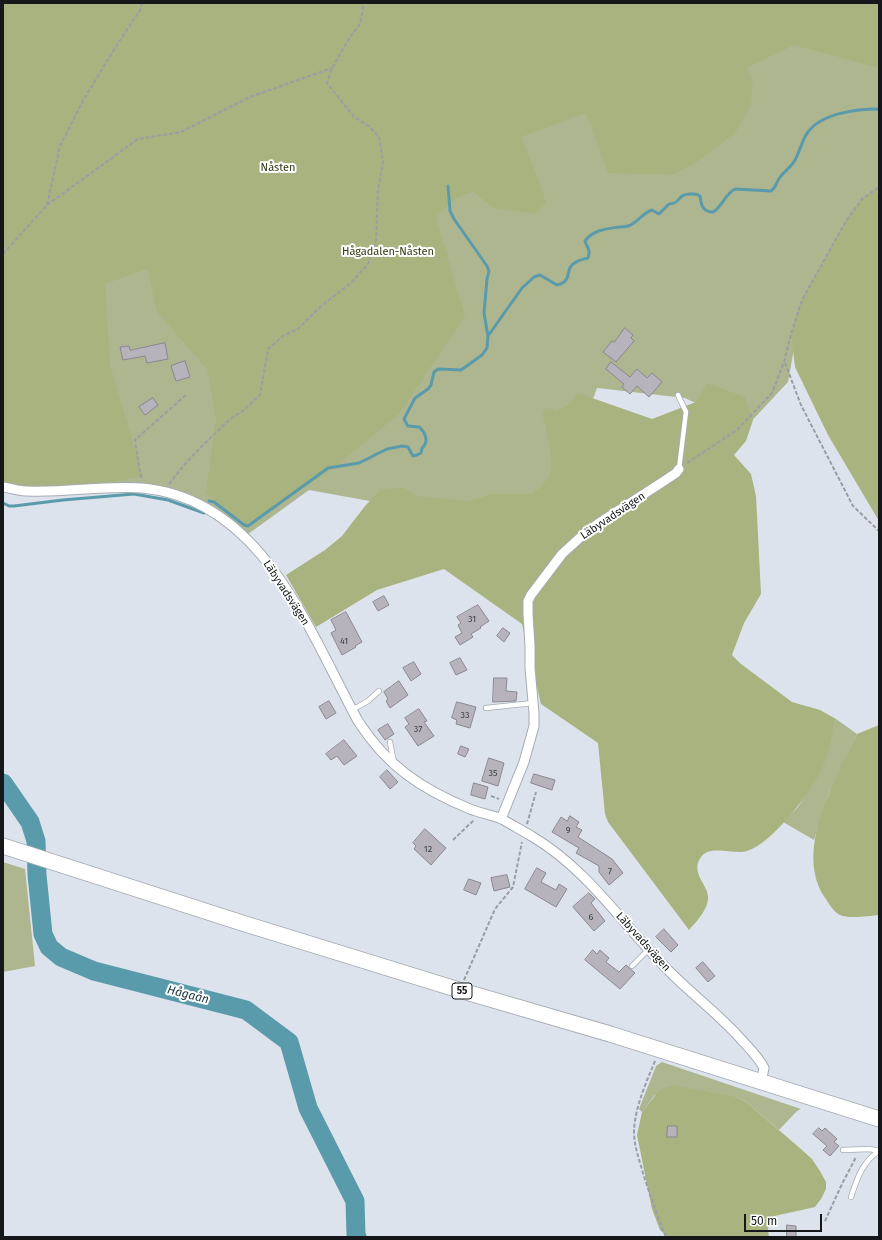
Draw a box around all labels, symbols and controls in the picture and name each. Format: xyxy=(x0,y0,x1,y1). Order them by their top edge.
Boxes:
park label: Nåsten xyxy=(261,161,295,175)
park label: Hågadalen-Nåsten xyxy=(342,245,434,259)
street label: Läbyvadsvägen xyxy=(578,490,648,542)
street label: Läbyvadsvägen xyxy=(260,558,312,628)
house number: 31 xyxy=(468,614,476,624)
house number: 41 xyxy=(340,636,348,646)
house number: 33 xyxy=(461,710,469,720)
house number: 37 xyxy=(414,724,422,734)
house number: 35 xyxy=(489,768,497,778)
house number: 9 xyxy=(566,825,570,835)
house number: 12 xyxy=(424,844,432,854)
house number: 7 xyxy=(608,866,612,876)
street label: Läbyvadsvägen xyxy=(613,910,673,974)
house number: 6 xyxy=(589,912,593,922)
water label: Hågaån xyxy=(166,983,210,1007)
road number: 55 xyxy=(452,983,472,999)
scale bar xyxy=(746,1206,824,1232)
text: 50 m xyxy=(751,1214,777,1228)

